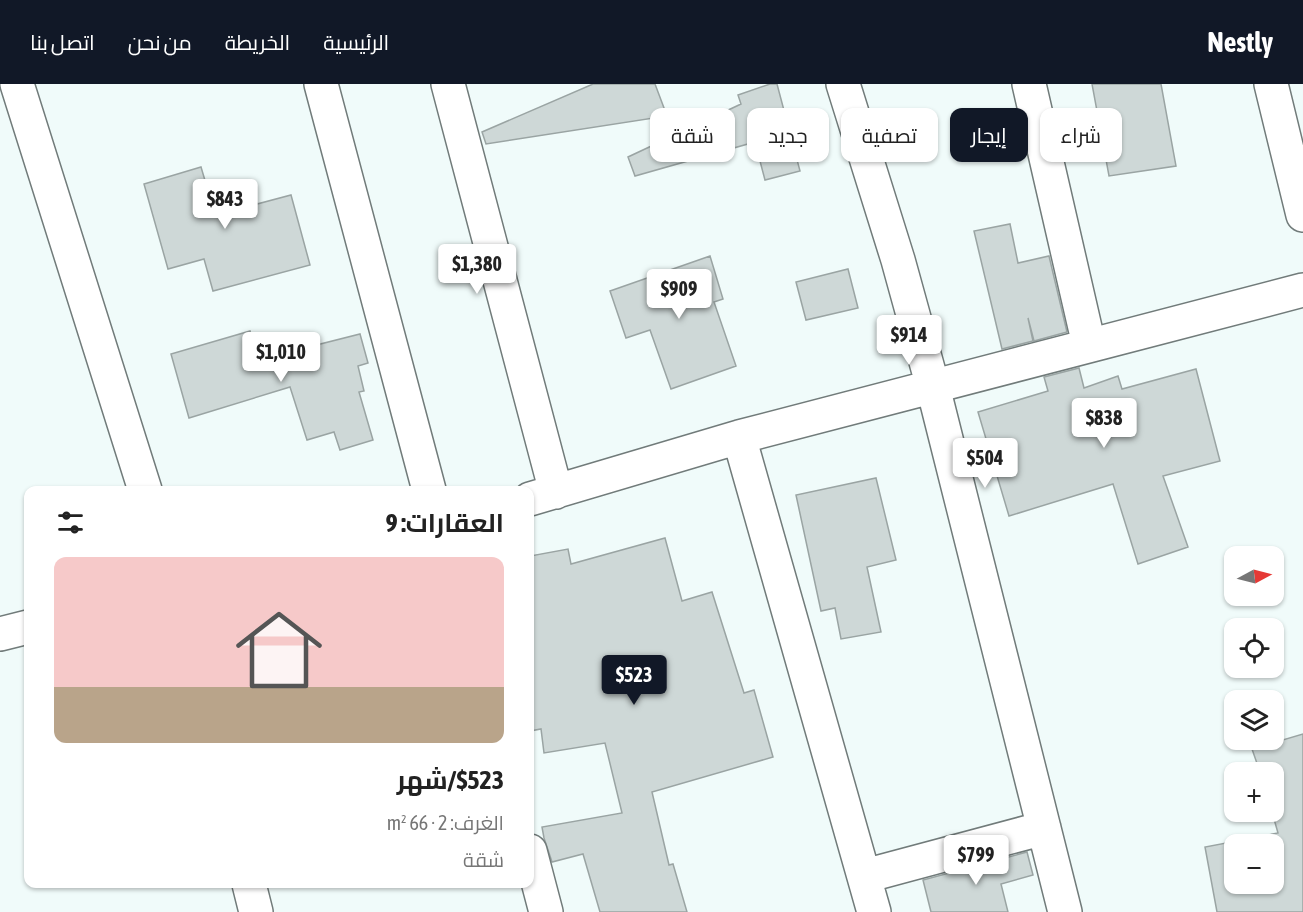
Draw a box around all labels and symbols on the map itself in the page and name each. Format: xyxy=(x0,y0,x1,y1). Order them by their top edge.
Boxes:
pin: $843 xyxy=(189,179,261,230)
pin: $1,380 xyxy=(428,244,526,295)
pin: $909 xyxy=(643,269,715,320)
pin: $914 xyxy=(873,315,945,366)
pin: $1,010 xyxy=(232,332,330,383)
pin: $838 xyxy=(1068,398,1140,449)
pin: $504 xyxy=(949,438,1021,489)
north arrow xyxy=(1224,546,1284,606)
pin: $523 xyxy=(598,655,670,706)
pin: $799 xyxy=(940,835,1012,886)

